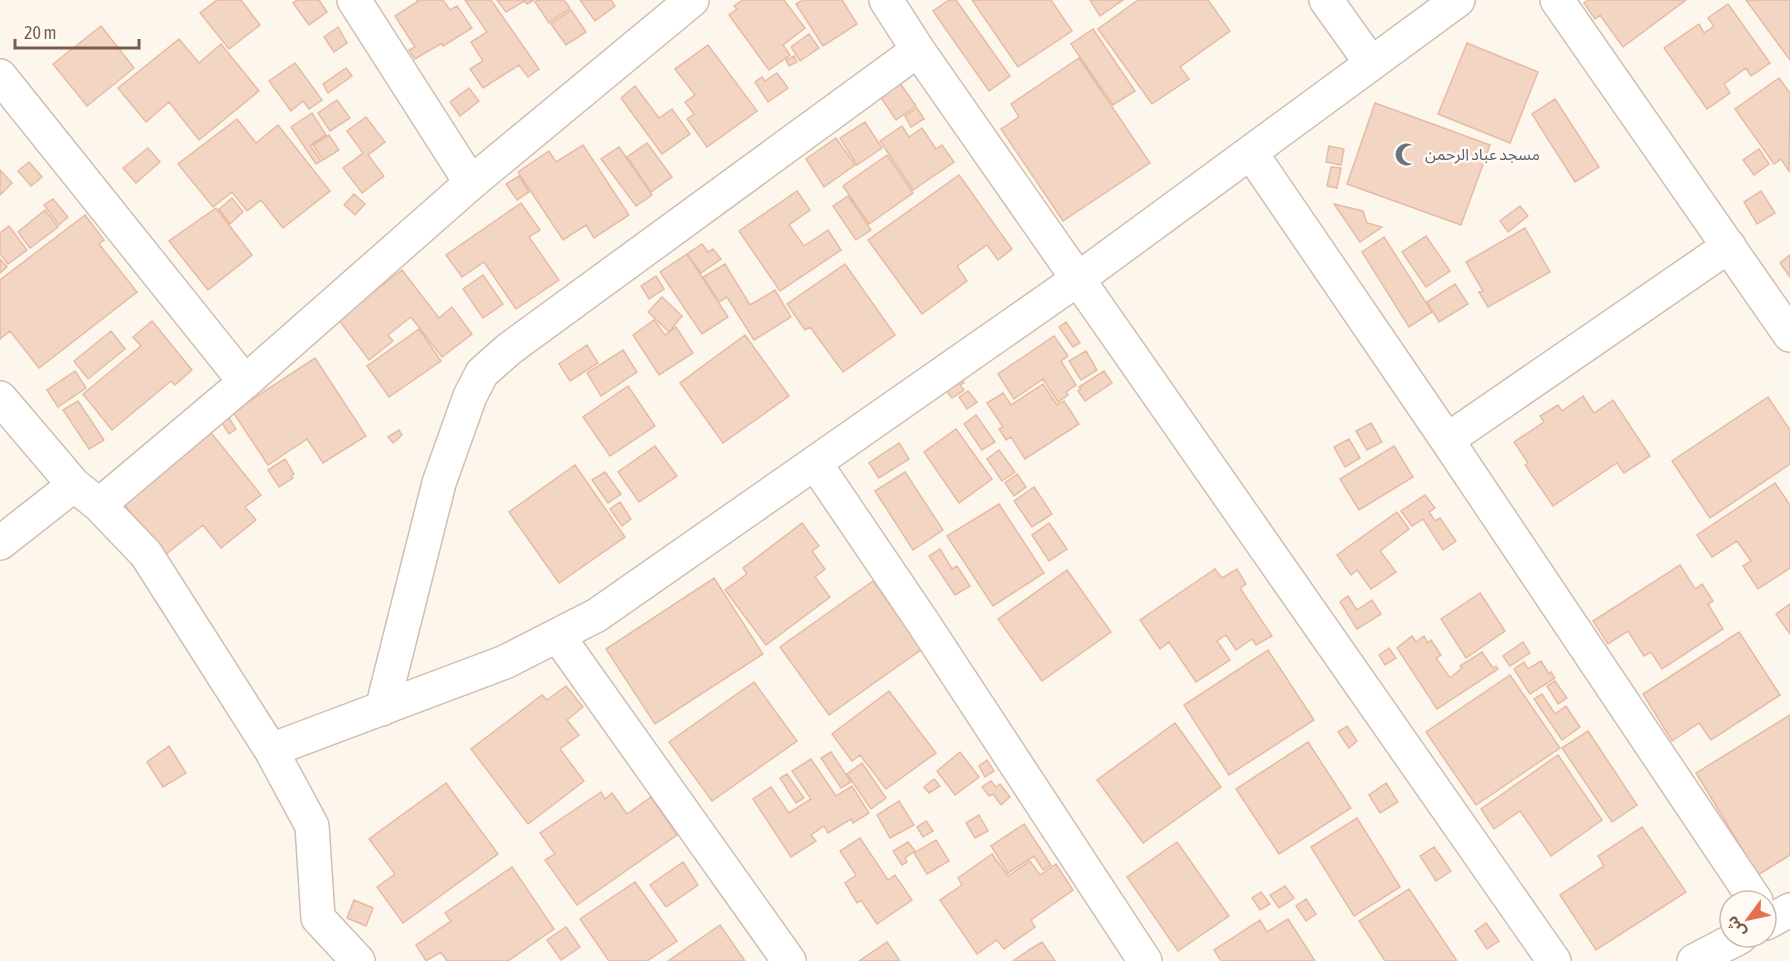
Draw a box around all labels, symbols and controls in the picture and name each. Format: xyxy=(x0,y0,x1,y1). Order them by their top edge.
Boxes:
scale bar xyxy=(15,12,140,50)
text: 20 m xyxy=(24,22,56,43)
mosque icon: مسجد عباد الرحمن xyxy=(1394,141,1420,167)
place label: مسجد عباد الرحمن xyxy=(1425,145,1540,164)
north arrow xyxy=(1718,889,1778,949)
text: ش xyxy=(1722,912,1750,941)

